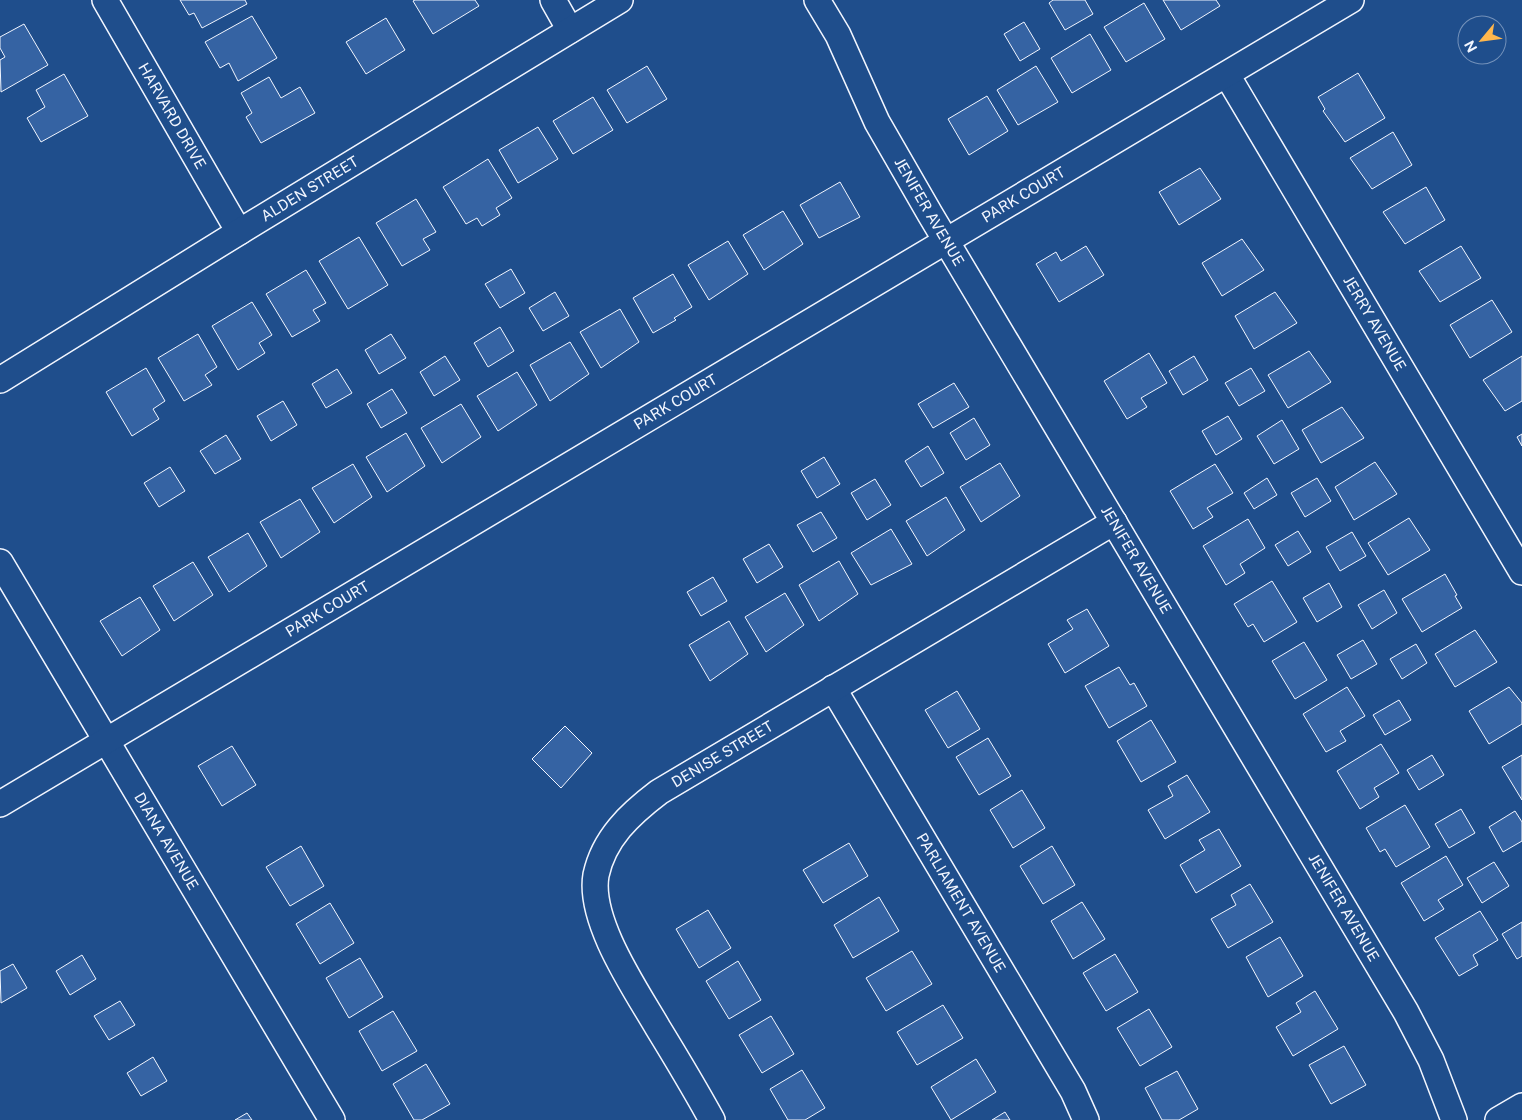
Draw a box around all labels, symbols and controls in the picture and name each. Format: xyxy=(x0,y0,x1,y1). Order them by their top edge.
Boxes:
north arrow xyxy=(1457,15,1507,65)
text: N xyxy=(1461,38,1480,55)
street label: HARVARD DRIVE xyxy=(135,60,210,172)
street label: ALDEN STREET xyxy=(258,152,361,225)
street label: JENIFER AVENUE xyxy=(891,154,968,269)
street label: PARK COURT xyxy=(979,163,1068,226)
street label: JERRY AVENUE xyxy=(1340,273,1410,374)
street label: PARK COURT xyxy=(630,370,720,433)
street label: JENIFER AVENUE xyxy=(1098,503,1175,616)
street label: PARK COURT xyxy=(282,577,372,640)
street label: DENISE STREET xyxy=(668,717,776,791)
street label: DIANA AVENUE xyxy=(131,789,202,893)
street label: PARLIAMENT AVENUE xyxy=(913,830,1009,975)
street label: JENIFER AVENUE xyxy=(1306,850,1383,964)

